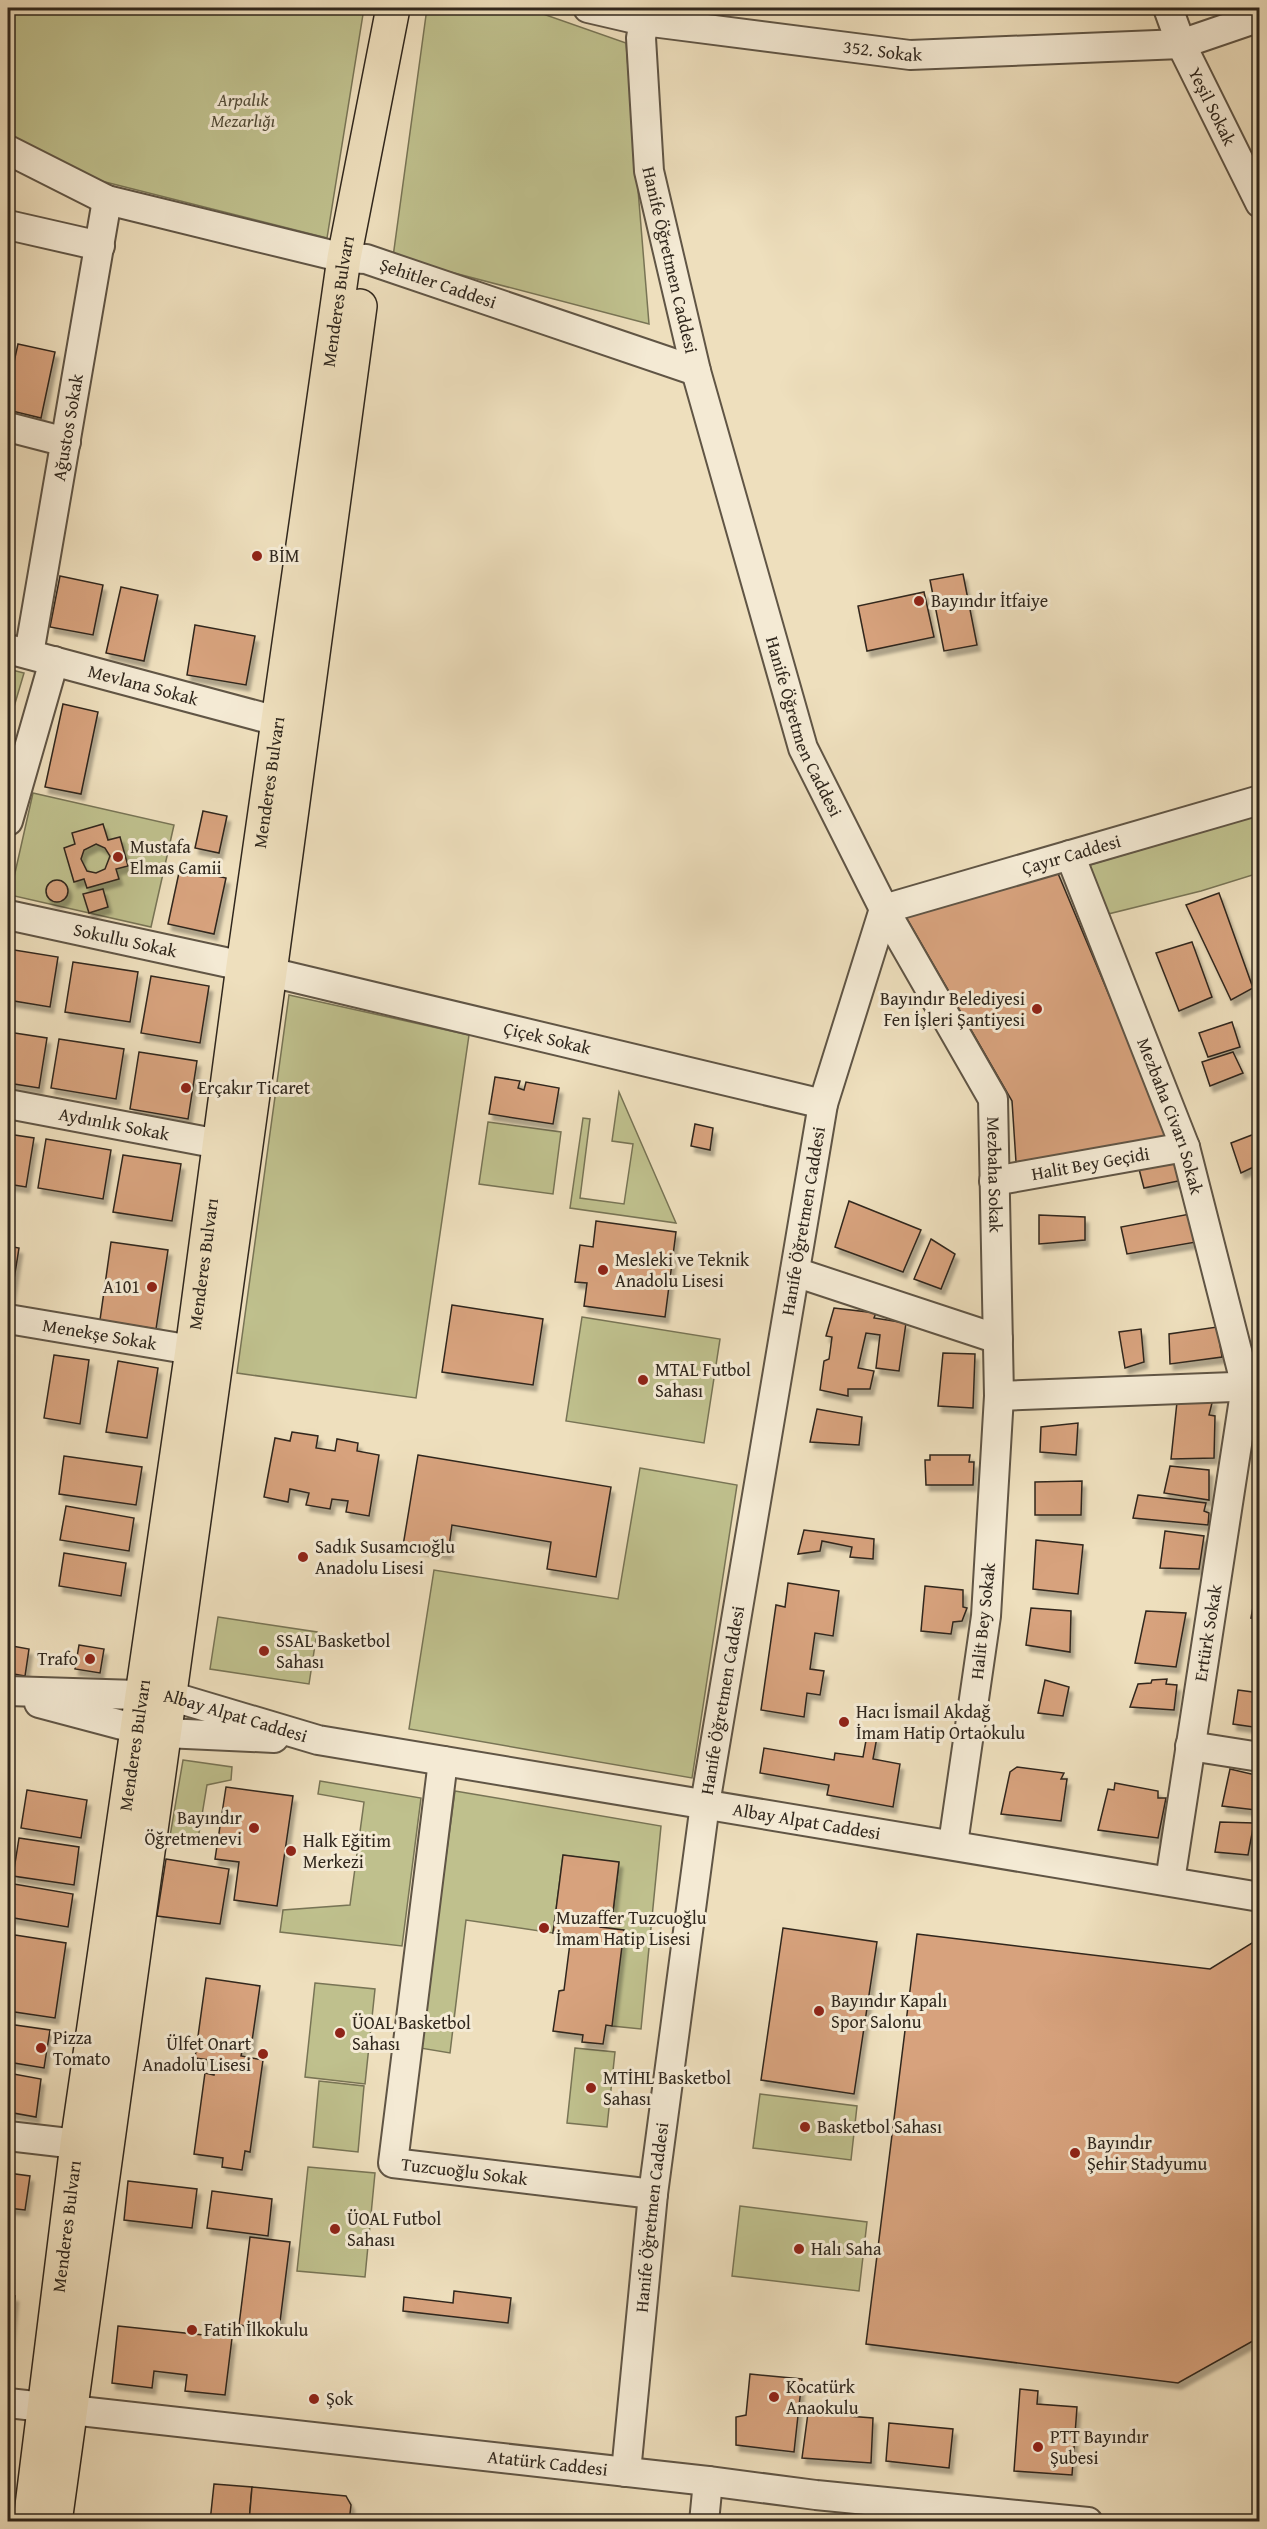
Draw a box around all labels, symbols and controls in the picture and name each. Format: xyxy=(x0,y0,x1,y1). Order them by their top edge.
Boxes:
street label: 352. Sokak xyxy=(842,33,923,68)
street label: Yeşil Sokak xyxy=(1182,62,1244,151)
park label: Arpalık Mezarlığı xyxy=(211,86,276,134)
street label: Hanife Öğretmen Caddesi xyxy=(635,164,705,356)
street label: Menderes Bulvarı xyxy=(315,233,361,369)
street label: Şehitler Caddesi xyxy=(376,251,500,315)
street label: Ağustos Sokak xyxy=(45,371,90,483)
place label: BİM xyxy=(269,542,300,569)
marker: BİM xyxy=(250,549,264,563)
place label: Bayındır İtfaiye xyxy=(931,587,1048,614)
marker: Bayındır İtfaiye xyxy=(912,594,926,608)
street label: Hanife Öğretmen Caddesi xyxy=(759,633,849,821)
street label: Mevlana Sokak xyxy=(85,657,202,713)
street label: Menderes Bulvarı xyxy=(246,715,291,850)
street label: Çayır Caddesi xyxy=(1018,827,1124,881)
place label: Mustafa Elmas Camii xyxy=(130,833,222,881)
marker: Mustafa Elmas Camii xyxy=(111,850,125,864)
street label: Sokullu Sokak xyxy=(71,916,181,965)
place label: Bayındır Belediyesi Fen İşleri Şantiyesi xyxy=(880,985,1025,1033)
marker: Bayındır Belediyesi Fen İşleri Şantiyesi xyxy=(1030,1002,1044,1016)
street label: Çiçek Sokak xyxy=(501,1014,595,1061)
street label: Mezbaha Civarı Sokak xyxy=(1130,1034,1211,1198)
place label: Erçakır Ticaret xyxy=(198,1074,311,1101)
marker: Erçakır Ticaret xyxy=(179,1081,193,1095)
street label: Aydınlık Sokak xyxy=(57,1100,172,1147)
street label: Mezbaha Sokak xyxy=(980,1116,1010,1234)
street label: Hanife Öğretmen Caddesi xyxy=(774,1124,832,1317)
street label: Halit Bey Geçidi xyxy=(1029,1140,1151,1187)
street label: Menderes Bulvarı xyxy=(181,1196,225,1331)
place label: Mesleki ve Teknik Anadolu Lisesi xyxy=(615,1246,750,1294)
marker: Mesleki ve Teknik Anadolu Lisesi xyxy=(596,1263,610,1277)
place label: A101 xyxy=(103,1273,140,1300)
marker: A101 xyxy=(145,1280,159,1294)
street label: Menekşe Sokak xyxy=(41,1311,160,1357)
place label: MTAL Futbol Sahası xyxy=(655,1356,751,1404)
marker: MTAL Futbol Sahası xyxy=(636,1373,650,1387)
place label: Sadık Susamcıoğlu Anadolu Lisesi xyxy=(315,1533,455,1581)
marker: Sadık Susamcıoğlu Anadolu Lisesi xyxy=(296,1550,310,1564)
street label: Halit Bey Sokak xyxy=(963,1560,1002,1681)
street label: Ertürk Sokak xyxy=(1187,1582,1229,1683)
street label: Hanife Öğretmen Caddesi xyxy=(693,1604,751,1797)
place label: SSAL Basketbol Sahası xyxy=(276,1627,390,1675)
marker: SSAL Basketbol Sahası xyxy=(257,1644,271,1658)
place label: Trafo xyxy=(37,1645,78,1672)
marker: Trafo xyxy=(83,1652,97,1666)
street label: Menderes Bulvarı xyxy=(111,1677,157,1813)
street label: Albay Alpat Caddesi xyxy=(163,1682,311,1749)
place label: Hacı İsmail Akdağ İmam Hatip Ortaokulu xyxy=(856,1698,1025,1746)
marker: Hacı İsmail Akdağ İmam Hatip Ortaokulu xyxy=(837,1715,851,1729)
street label: Albay Alpat Caddesi xyxy=(731,1795,883,1847)
place label: Bayındır Öğretmenevi xyxy=(144,1804,243,1852)
marker: Bayındır Öğretmenevi xyxy=(247,1821,261,1835)
place label: Halk Eğitim Merkezi xyxy=(303,1827,391,1875)
marker: Halk Eğitim Merkezi xyxy=(284,1844,298,1858)
place label: Muzaffer Tuzcuoğlu İmam Hatip Lisesi xyxy=(556,1904,707,1952)
marker: Muzaffer Tuzcuoğlu İmam Hatip Lisesi xyxy=(537,1921,551,1935)
place label: Bayındır Kapalı Spor Salonu xyxy=(831,1987,947,2035)
marker: Bayındır Kapalı Spor Salonu xyxy=(812,2004,826,2018)
place label: ÜOAL Basketbol Sahası xyxy=(352,2009,471,2057)
place label: Pizza Tomato xyxy=(53,2024,110,2072)
marker: ÜOAL Basketbol Sahası xyxy=(333,2026,347,2040)
place label: Ülfet Onart Anadolu Lisesi xyxy=(142,2030,252,2078)
marker: Pizza Tomato xyxy=(34,2041,48,2055)
marker: Ülfet Onart Anadolu Lisesi xyxy=(256,2047,270,2061)
place label: MTİHL Basketbol Sahası xyxy=(603,2064,731,2112)
marker: MTİHL Basketbol Sahası xyxy=(584,2081,598,2095)
place label: Basketbol Sahası xyxy=(817,2113,942,2140)
marker: Basketbol Sahası xyxy=(798,2120,812,2134)
street label: Hanife Öğretmen Caddesi xyxy=(628,2121,675,2314)
place label: Bayındır Şehir Stadyumu xyxy=(1087,2129,1207,2177)
marker: Bayındır Şehir Stadyumu xyxy=(1068,2146,1082,2160)
street label: Tuzcuoğlu Sokak xyxy=(400,2150,530,2192)
street label: Menderes Bulvarı xyxy=(45,2159,88,2294)
place label: ÜOAL Futbol Sahası xyxy=(347,2205,441,2253)
marker: ÜOAL Futbol Sahası xyxy=(328,2222,342,2236)
place label: Halı Saha xyxy=(811,2235,882,2262)
marker: Halı Saha xyxy=(792,2242,806,2256)
place label: Fatih İlkokulu xyxy=(204,2316,309,2343)
marker: Fatih İlkokulu xyxy=(185,2323,199,2337)
place label: Kocatürk Anaokulu xyxy=(786,2373,859,2421)
place label: Şok xyxy=(326,2385,354,2412)
marker: Kocatürk Anaokulu xyxy=(767,2390,781,2404)
marker: Şok xyxy=(307,2392,321,2406)
place label: PTT Bayındır Şubesi xyxy=(1050,2423,1149,2471)
marker: PTT Bayındır Şubesi xyxy=(1031,2440,1045,2454)
street label: Atatürk Caddesi xyxy=(486,2443,609,2483)

